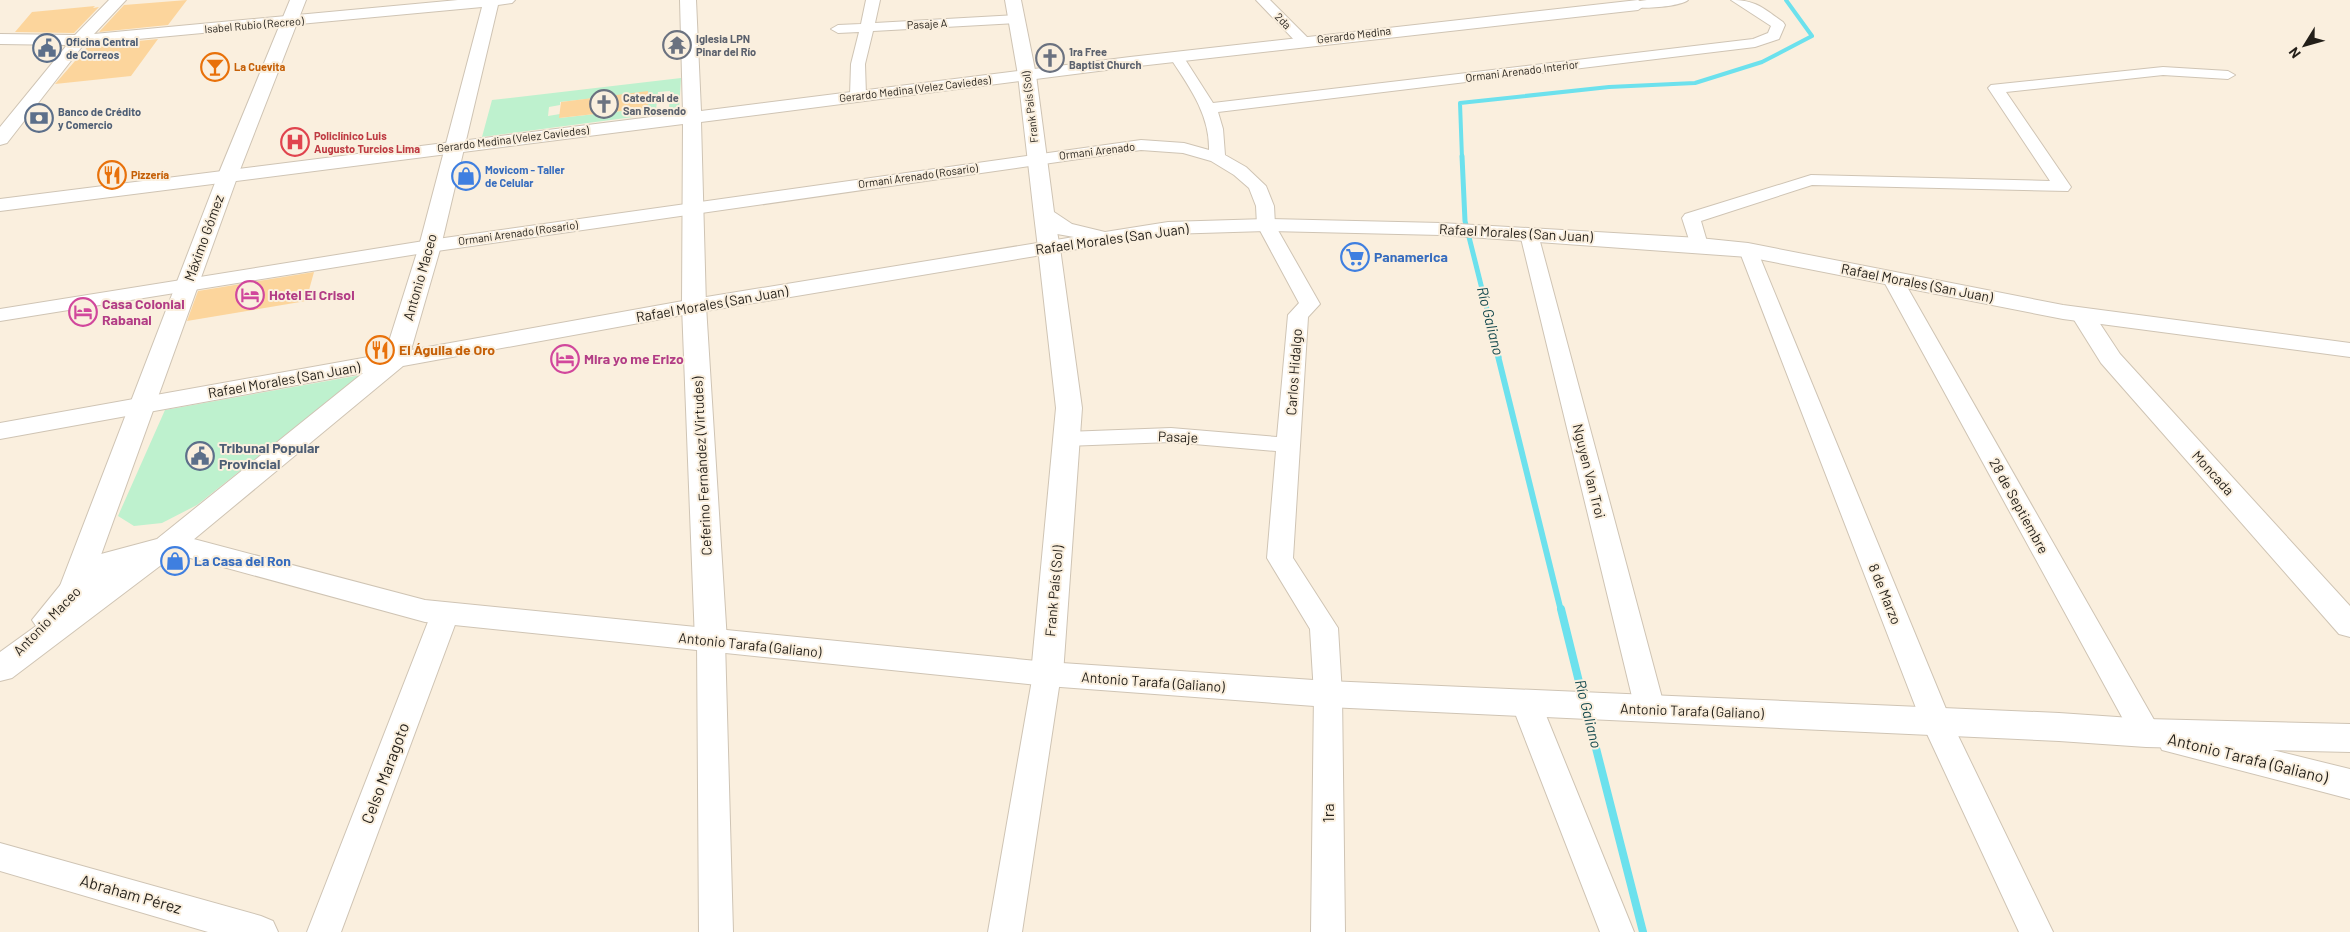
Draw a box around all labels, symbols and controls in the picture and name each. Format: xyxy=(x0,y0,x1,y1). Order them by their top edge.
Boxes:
street label: 2da xyxy=(1273,10,1294,31)
street label: Isabel Rubio (Recreo) xyxy=(204,14,304,35)
street label: Pasaje A xyxy=(906,16,948,31)
north arrow xyxy=(2280,20,2330,70)
street label: Gerardo Medina xyxy=(1316,24,1392,45)
temple icon: Iglesia LPN Pinar del Río xyxy=(662,30,692,60)
place label: Iglesia LPN Pinar del Río xyxy=(696,32,756,58)
public building icon: Oficina Central de Correos xyxy=(32,33,62,63)
place label: Oficina Central de Correos xyxy=(66,35,138,61)
church icon: 1ra Free Baptist Church xyxy=(1035,43,1065,73)
text: N xyxy=(2285,44,2304,62)
place label: 1ra Free Baptist Church xyxy=(1069,45,1141,71)
bar icon: La Cuevita xyxy=(200,52,230,82)
street label: Ormani Arenado Interior xyxy=(1465,57,1579,84)
place label: La Cuevita xyxy=(234,60,285,73)
street label: Frank País (Sol) xyxy=(1019,70,1040,144)
street label: Gerardo Medina (Velez Caviedes) xyxy=(838,73,992,104)
church icon: Catedral de San Rosendo xyxy=(589,89,619,119)
place label: Catedral de San Rosendo xyxy=(623,91,686,117)
bank icon: Banco de Crédito y Comercio xyxy=(24,103,54,133)
place label: Banco de Crédito y Comercio xyxy=(58,105,141,131)
street label: Gerardo Medina (Velez Caviedes) xyxy=(436,123,590,154)
hospital icon: Policlínico Luis Augusto Turcios Lima xyxy=(280,127,310,157)
place label: Policlínico Luis Augusto Turcios Lima xyxy=(314,129,420,155)
street label: Ormani Arenado xyxy=(1058,139,1136,162)
restaurant icon: Pizzería xyxy=(97,160,127,190)
shop icon: Movicom - Taller de Celular xyxy=(451,161,481,191)
street label: Ormani Arenado (Rosario) xyxy=(857,161,979,190)
place label: Movicom - Taller de Celular xyxy=(485,163,565,189)
place label: Pizzería xyxy=(131,168,169,181)
street label: Máximo Gómez xyxy=(180,192,227,283)
street label: Ormani Arenado (Rosario) xyxy=(457,218,579,247)
street label: Rafael Morales (San Juan) xyxy=(1034,219,1190,258)
street label: Rafael Morales (San Juan) xyxy=(1439,220,1594,245)
street label: Antonio Maceo xyxy=(399,231,440,322)
supermarket icon: Panamerica xyxy=(1340,242,1370,272)
place label: Panamerica xyxy=(1374,248,1448,265)
street label: Rafael Morales (San Juan) xyxy=(1840,259,1995,306)
hotel icon: Hotel El Crisol xyxy=(235,280,265,310)
street label: Rafael Morales (San Juan) xyxy=(634,282,790,325)
water label: Río Galiano xyxy=(1474,285,1508,357)
place label: Hotel El Crisol xyxy=(269,286,355,303)
place label: Casa Colonial Rabanal xyxy=(102,295,185,328)
hotel icon: Casa Colonial Rabanal xyxy=(68,297,98,327)
street label: Carlos Hidalgo xyxy=(1282,328,1305,416)
restaurant icon: El Águila de Oro xyxy=(365,335,395,365)
place label: El Águila de Oro xyxy=(399,341,495,358)
hotel icon: Mira yo me Erizo xyxy=(550,344,580,374)
place label: Mira yo me Erizo xyxy=(584,350,684,367)
street label: Rafael Morales (San Juan) xyxy=(206,358,362,401)
street label: Ceferino Fernández (Virtudes) xyxy=(688,376,715,556)
street label: Nguyen Van Troi xyxy=(1570,422,1609,520)
street label: Pasaje xyxy=(1158,427,1198,446)
place label: Tribunal Popular Provincial xyxy=(219,439,320,472)
public building icon: Tribunal Popular Provincial xyxy=(185,441,215,471)
street label: Moncada xyxy=(2189,447,2238,499)
street label: 28 de Septiembre xyxy=(1986,455,2053,557)
street label: Frank País (Sol) xyxy=(1041,544,1066,637)
shop icon: La Casa del Ron xyxy=(160,546,190,576)
place label: La Casa del Ron xyxy=(194,552,291,569)
street label: 8 de Marzo xyxy=(1866,561,1905,627)
street label: Antonio Maceo xyxy=(9,583,84,659)
street label: Antonio Tarafa (Galiano) xyxy=(678,629,823,661)
street label: Antonio Tarafa (Galiano) xyxy=(1081,668,1226,695)
water label: Río Galiano xyxy=(1572,678,1606,750)
street label: Antonio Tarafa (Galiano) xyxy=(1620,699,1765,722)
street label: Celso Maragoto xyxy=(357,720,413,826)
street label: Antonio Tarafa (Galiano) xyxy=(2166,728,2331,787)
street label: 1ra xyxy=(1318,803,1337,823)
street label: Abraham Pérez xyxy=(78,870,184,917)

